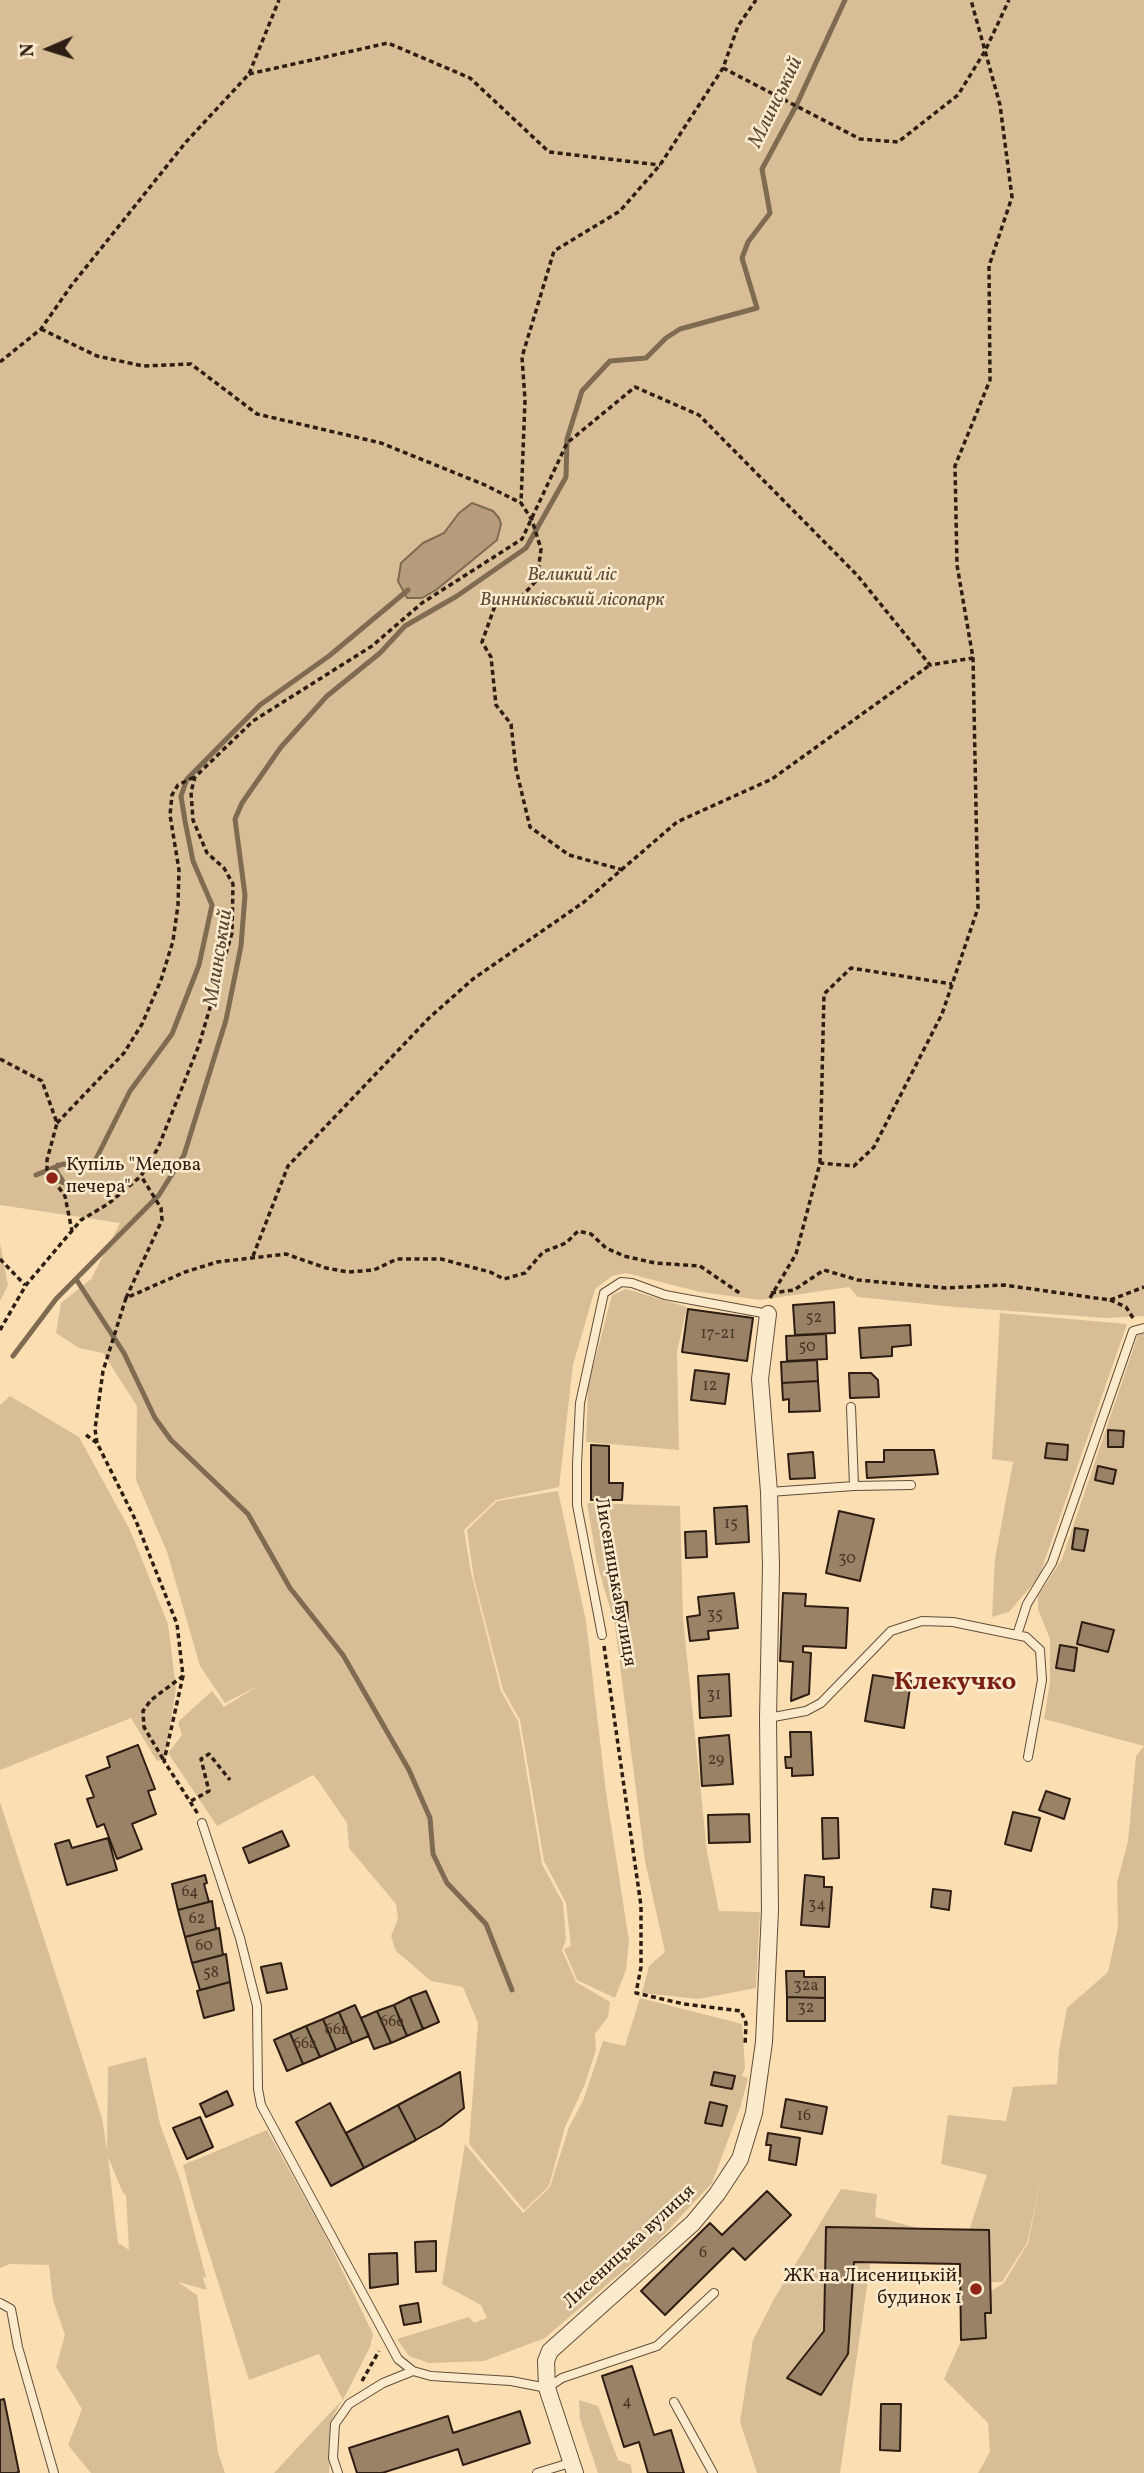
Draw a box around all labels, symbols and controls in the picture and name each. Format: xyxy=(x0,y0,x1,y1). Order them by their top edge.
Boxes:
north arrow xyxy=(14,14,84,84)
text: N xyxy=(15,43,41,58)
water label: Млинський xyxy=(744,54,810,152)
park label: Великий ліс xyxy=(527,566,617,588)
park label: Винниківський лісопарк xyxy=(480,591,664,613)
water label: Млинський xyxy=(200,908,240,1008)
place label: Купіль "Медова печера" xyxy=(66,1156,201,1200)
marker: Купіль "Медова печера" xyxy=(44,1170,60,1186)
house number: 52 xyxy=(806,1309,822,1329)
house number: 17-21 xyxy=(701,1325,735,1345)
house number: 50 xyxy=(799,1338,815,1358)
house number: 12 xyxy=(703,1377,717,1397)
street label: Лисеницька вулиця xyxy=(588,1496,640,1668)
house number: 15 xyxy=(724,1515,738,1535)
house number: 30 xyxy=(838,1550,856,1570)
house number: 35 xyxy=(707,1606,723,1626)
district label: Клекучко xyxy=(894,1668,1016,1700)
house number: 31 xyxy=(707,1686,721,1706)
house number: 29 xyxy=(708,1751,724,1771)
house number: 64 xyxy=(181,1883,199,1903)
house number: 34 xyxy=(808,1896,826,1916)
house number: 62 xyxy=(189,1910,205,1930)
house number: 60 xyxy=(195,1937,213,1957)
house number: 58 xyxy=(203,1964,219,1984)
house number: 32а xyxy=(794,1977,818,1997)
house number: 32 xyxy=(798,1999,814,2019)
house number: 66е xyxy=(380,2013,404,2033)
house number: 66в xyxy=(325,2021,349,2041)
house number: 66а xyxy=(293,2035,317,2055)
house number: 16 xyxy=(797,2107,811,2127)
street label: Лисеницька вулиця xyxy=(559,2181,701,2315)
house number: 6 xyxy=(699,2244,707,2264)
place label: ЖК на Лисеницькій, будинок 1 xyxy=(784,2267,962,2311)
marker: ЖК на Лисеницькій, будинок 1 xyxy=(968,2281,984,2297)
house number: 4 xyxy=(622,2393,632,2413)

